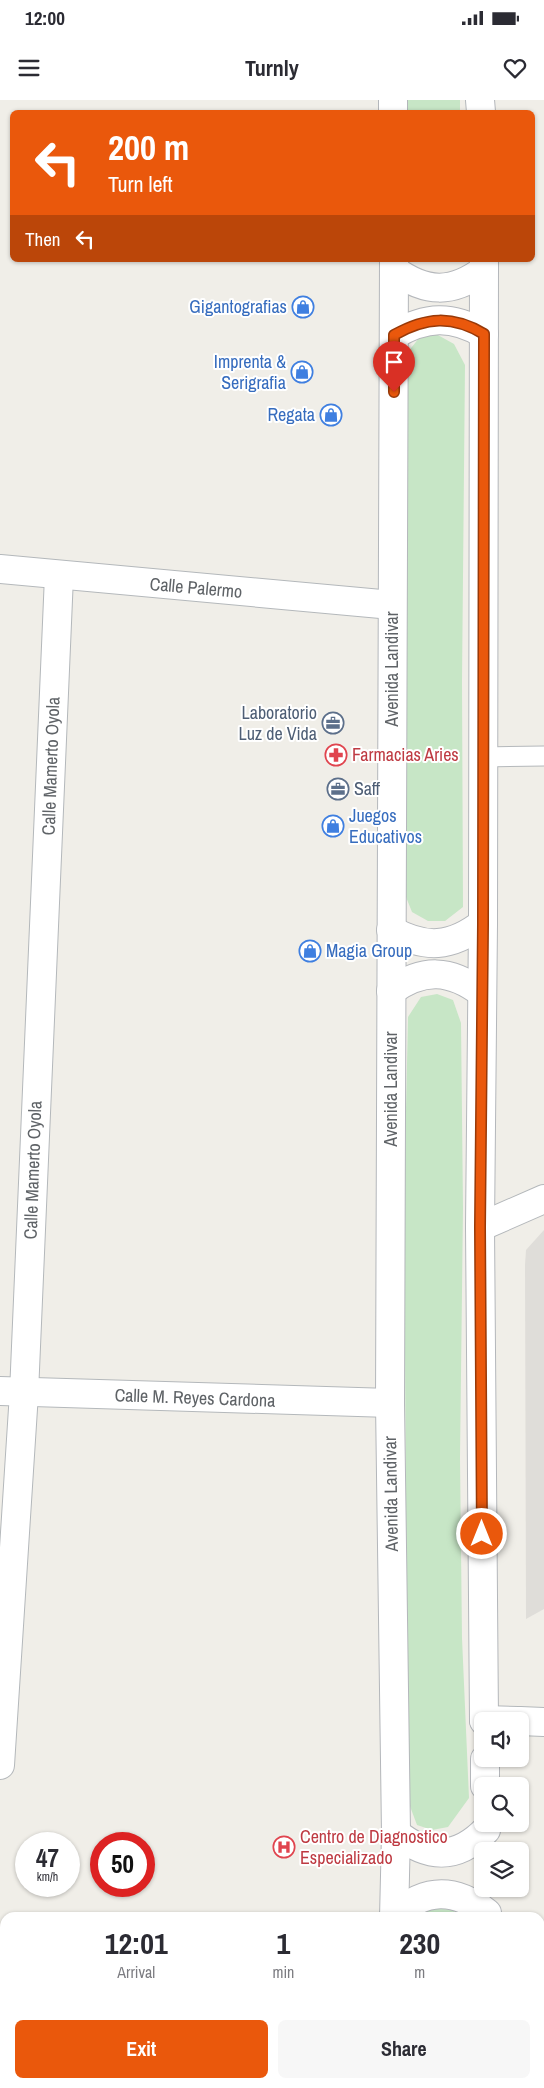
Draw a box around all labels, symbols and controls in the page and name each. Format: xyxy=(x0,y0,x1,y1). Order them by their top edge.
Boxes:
text: 12:00 xyxy=(25,5,65,31)
text: Turnly xyxy=(245,53,299,83)
icon: menu xyxy=(15,54,43,82)
icon: heart xyxy=(501,54,529,82)
text: 200 m xyxy=(108,124,189,171)
icon: left xyxy=(25,130,90,195)
text: Turn left xyxy=(108,169,173,199)
icon: left xyxy=(71,225,99,253)
text: Then xyxy=(25,226,61,252)
place label: Gigantografias xyxy=(189,294,287,319)
shop icon: Gigantografias xyxy=(291,295,315,319)
pin xyxy=(373,341,415,392)
icon: arrive xyxy=(380,348,408,376)
place label: Imprenta & Serigrafia xyxy=(214,349,286,395)
shop icon: Imprenta & Serigrafia xyxy=(290,360,314,384)
place label: Regata xyxy=(267,402,315,427)
shop icon: Regata xyxy=(319,403,343,427)
street label: Calle Palermo xyxy=(149,571,243,604)
street label: Avenida Landivar xyxy=(379,611,404,728)
street label: Calle Mamerto Oyola xyxy=(36,696,65,836)
place label: Laboratorio Luz de Vida xyxy=(238,700,317,746)
office icon: Laboratorio Luz de Vida xyxy=(321,711,345,735)
place label: Farmacias Aries xyxy=(352,742,459,767)
pharmacy icon: Farmacias Aries xyxy=(324,743,348,767)
place label: Saff xyxy=(354,776,380,801)
office icon: Saff xyxy=(326,777,350,801)
place label: Juegos Educativos xyxy=(349,803,422,849)
shop icon: Juegos Educativos xyxy=(321,814,345,838)
place label: Magia Group xyxy=(326,938,412,963)
shop icon: Magia Group xyxy=(298,939,322,963)
street label: Avenida Landivar xyxy=(378,1031,403,1148)
street label: Calle Mamerto Oyola xyxy=(18,1100,47,1240)
street label: Calle M. Reyes Cardona xyxy=(114,1382,276,1413)
street label: Avenida Landivar xyxy=(377,1436,404,1553)
position arrow xyxy=(455,1507,507,1559)
map controls xyxy=(474,1712,529,1897)
button: sound xyxy=(474,1712,529,1767)
button: search xyxy=(474,1777,529,1832)
place label: Centro de Diagnostico Especializado xyxy=(300,1824,448,1870)
speed limit sign: 50 xyxy=(90,1832,155,1897)
hospital icon: Centro de Diagnostico Especializado xyxy=(272,1835,296,1859)
text: 47 xyxy=(36,1841,59,1875)
button: layers xyxy=(474,1842,529,1897)
text: km/h xyxy=(37,1869,58,1885)
text: 12:01 xyxy=(105,1923,168,1963)
text: 1 xyxy=(277,1923,290,1963)
text: 230 xyxy=(399,1923,440,1963)
text: Arrival xyxy=(117,1961,155,1983)
text: min xyxy=(272,1961,294,1983)
text: m xyxy=(414,1961,425,1983)
button: Exit xyxy=(15,2020,268,2078)
button: Share xyxy=(278,2020,530,2078)

